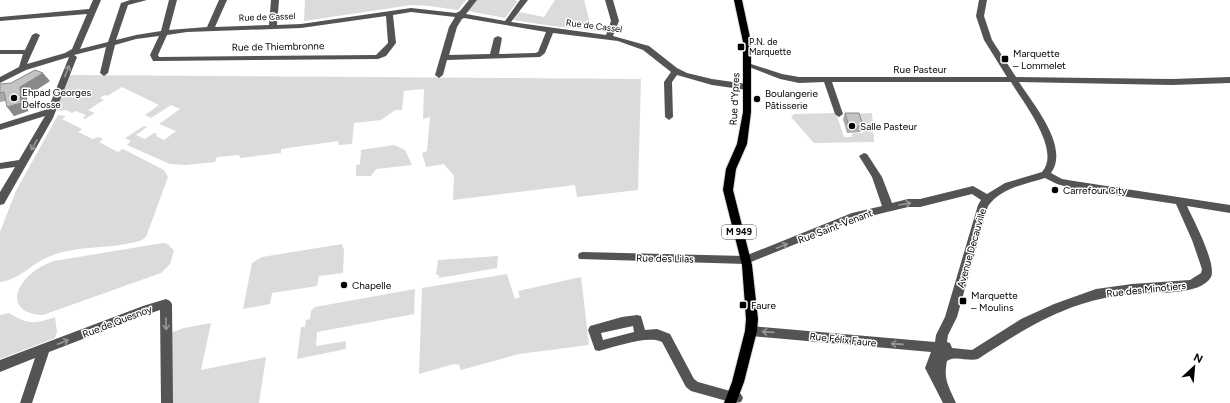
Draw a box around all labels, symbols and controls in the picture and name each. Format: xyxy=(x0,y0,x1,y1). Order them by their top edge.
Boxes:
street label: Rue de Cassel xyxy=(239,10,295,23)
street label: Rue de Cassel xyxy=(565,17,623,34)
place label: P.N. de Marquette xyxy=(749,36,791,57)
street label: Rue de Thiembronne xyxy=(232,39,325,54)
marker: P.N. de Marquette xyxy=(736,42,746,52)
place label: Marquette – Lommelet xyxy=(1013,47,1066,72)
marker: Marquette – Lommelet xyxy=(1000,54,1010,64)
street label: Rue Pasteur xyxy=(893,63,947,76)
one-way arrow xyxy=(64,65,72,77)
street label: Rue d'Ypres xyxy=(727,72,742,126)
place label: Ehpad Georges Delfosse xyxy=(22,86,91,111)
place label: Boulangerie Pâtisserie xyxy=(765,87,818,112)
marker: Ehpad Georges Delfosse xyxy=(9,93,19,103)
marker: Boulangerie Pâtisserie xyxy=(752,94,762,104)
place label: Salle Pasteur xyxy=(860,120,918,133)
marker: Salle Pasteur xyxy=(847,121,857,131)
one-way arrow xyxy=(29,139,37,151)
place label: Carrefour City xyxy=(1063,184,1128,197)
marker: Carrefour City xyxy=(1050,185,1060,195)
one-way arrow xyxy=(898,200,911,208)
street label: Rue Saint-Venant xyxy=(796,206,875,247)
street label: Avenue Decauville xyxy=(954,206,989,289)
road number: M 949 xyxy=(722,225,756,239)
one-way arrow xyxy=(776,242,788,250)
street label: Rue des Lilas xyxy=(636,251,694,266)
place label: Chapelle xyxy=(352,279,392,292)
street label: Rue des Minotiers xyxy=(1106,279,1187,300)
marker: Chapelle xyxy=(339,280,349,290)
place label: Marquette – Moulins xyxy=(971,289,1018,314)
marker: Marquette – Moulins xyxy=(958,296,968,306)
place label: Faure xyxy=(751,299,776,312)
marker: Faure xyxy=(738,300,748,310)
street label: Rue de Quesnoy xyxy=(81,302,155,341)
one-way arrow xyxy=(162,317,170,330)
one-way arrow xyxy=(762,329,775,336)
street label: Rue Félix Faure xyxy=(809,330,878,350)
one-way arrow xyxy=(56,337,68,345)
one-way arrow xyxy=(891,341,904,348)
north arrow xyxy=(1174,347,1214,387)
text: N xyxy=(1191,351,1205,366)

